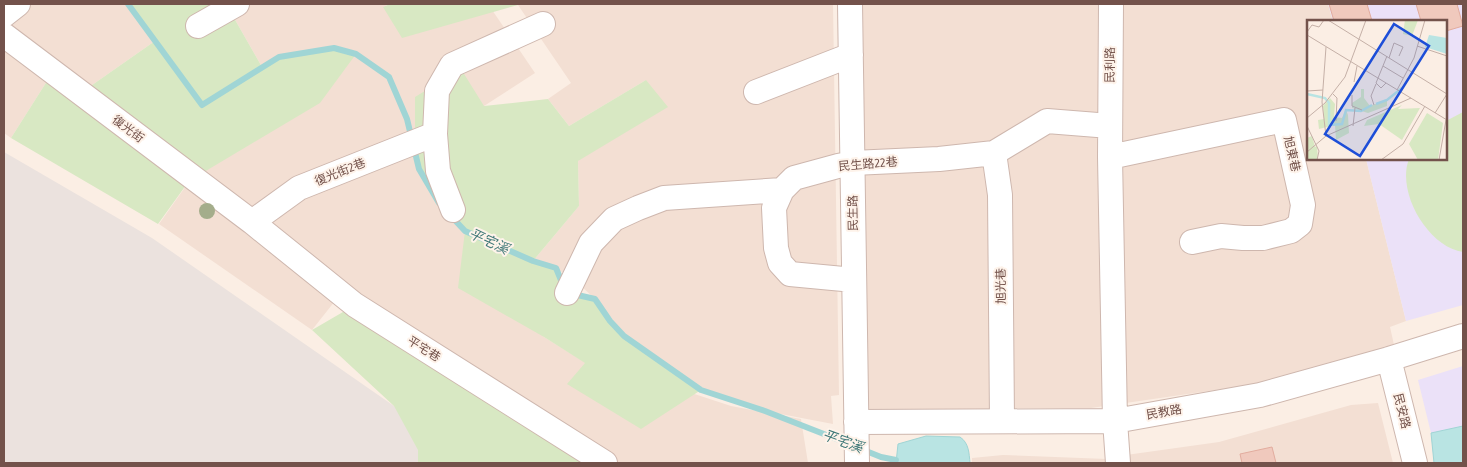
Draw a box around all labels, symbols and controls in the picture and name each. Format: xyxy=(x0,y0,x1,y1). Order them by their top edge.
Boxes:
inset map xyxy=(1307,20,1447,160)
street label: 民利路 xyxy=(1103,47,1117,83)
street label: 復光街 xyxy=(109,113,147,145)
street label: 旭東巷 xyxy=(1281,135,1303,173)
street label: 民生路22巷 xyxy=(838,154,898,174)
street label: 復光街2巷 xyxy=(313,155,367,189)
street label: 民生路 xyxy=(846,195,860,231)
water label: 平宅溪 xyxy=(467,225,513,258)
street label: 旭光巷 xyxy=(994,268,1008,304)
street label: 平宅巷 xyxy=(405,334,443,364)
street label: 民安路 xyxy=(1391,392,1413,430)
street label: 民教路 xyxy=(1145,402,1183,422)
water label: 平宅溪 xyxy=(821,426,867,456)

